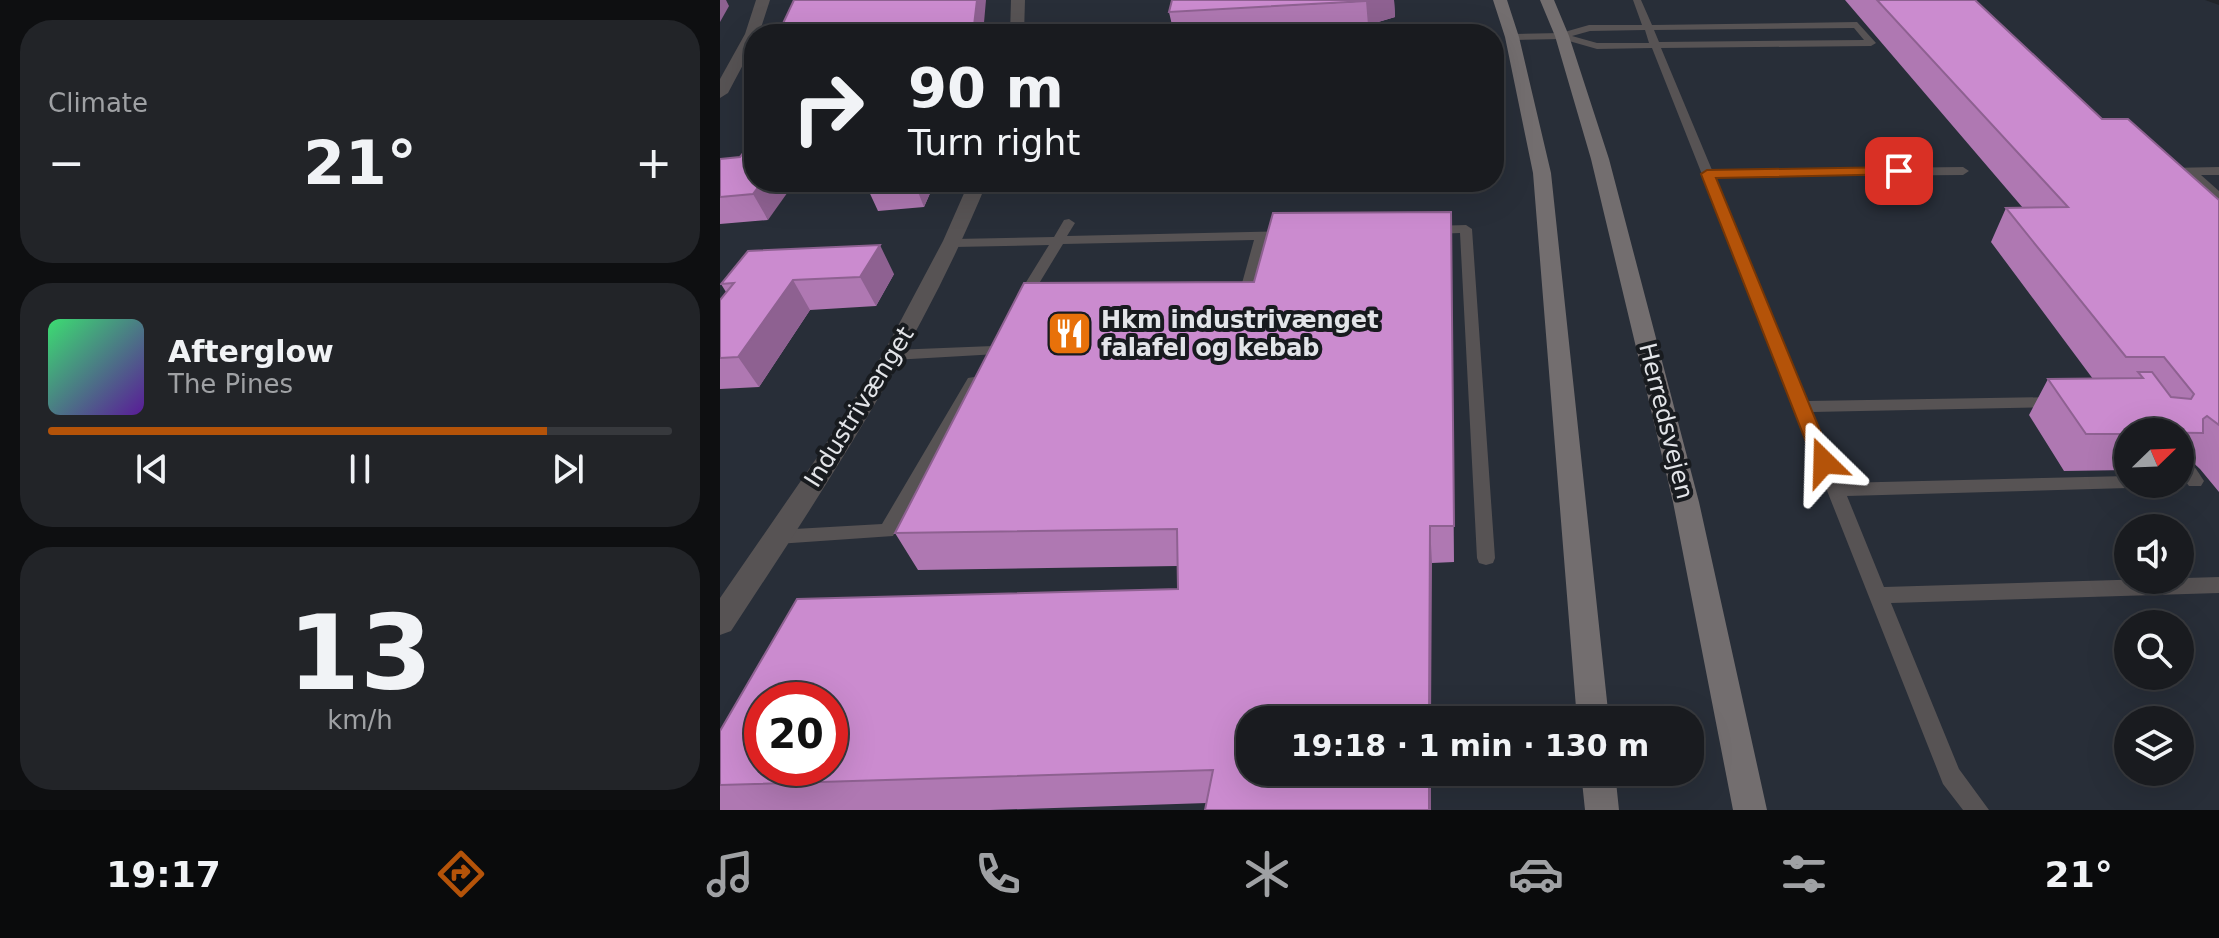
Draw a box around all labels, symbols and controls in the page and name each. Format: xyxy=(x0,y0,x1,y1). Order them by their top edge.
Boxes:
text: 90 m xyxy=(908,55,1064,120)
icon: right xyxy=(776,56,880,160)
text: Climate xyxy=(48,88,148,118)
text: Turn right xyxy=(908,122,1080,163)
text: 21° xyxy=(303,128,417,198)
text: − xyxy=(48,137,85,188)
text: + xyxy=(635,137,672,188)
pin xyxy=(1865,137,1933,205)
icon: arrive xyxy=(1877,149,1921,193)
place label: Hkm industrivænget falafel og kebab xyxy=(1101,306,1379,362)
restaurant icon: Hkm industrivænget falafel og kebab xyxy=(1046,310,1094,358)
street label: Industrivænget xyxy=(798,322,920,492)
text: Afterglow xyxy=(168,334,334,369)
street label: Herredsvejen xyxy=(1633,340,1699,502)
text: The Pines xyxy=(168,369,293,399)
north arrow xyxy=(2114,418,2194,498)
map controls xyxy=(2114,418,2194,786)
position arrow xyxy=(1782,420,1866,504)
icon: previous xyxy=(130,447,174,491)
icon: pause xyxy=(338,447,382,491)
icon: next xyxy=(546,447,590,491)
button: sound xyxy=(2114,514,2194,594)
text: 13 xyxy=(288,592,432,714)
button: search xyxy=(2114,610,2194,690)
speed limit sign: 20 xyxy=(744,682,848,786)
text: km/h xyxy=(327,705,393,735)
button: layers xyxy=(2114,706,2194,786)
text: 19:18 · 1 min · 130 m xyxy=(1291,728,1649,763)
icon: directions xyxy=(433,846,489,902)
icon: music xyxy=(702,846,758,902)
icon: phone xyxy=(970,846,1026,902)
icon: climate xyxy=(1239,846,1295,902)
icon: car xyxy=(1508,846,1564,902)
icon: filters xyxy=(1776,846,1832,902)
text: 19:17 xyxy=(106,854,221,895)
text: 21° xyxy=(2045,854,2113,895)

